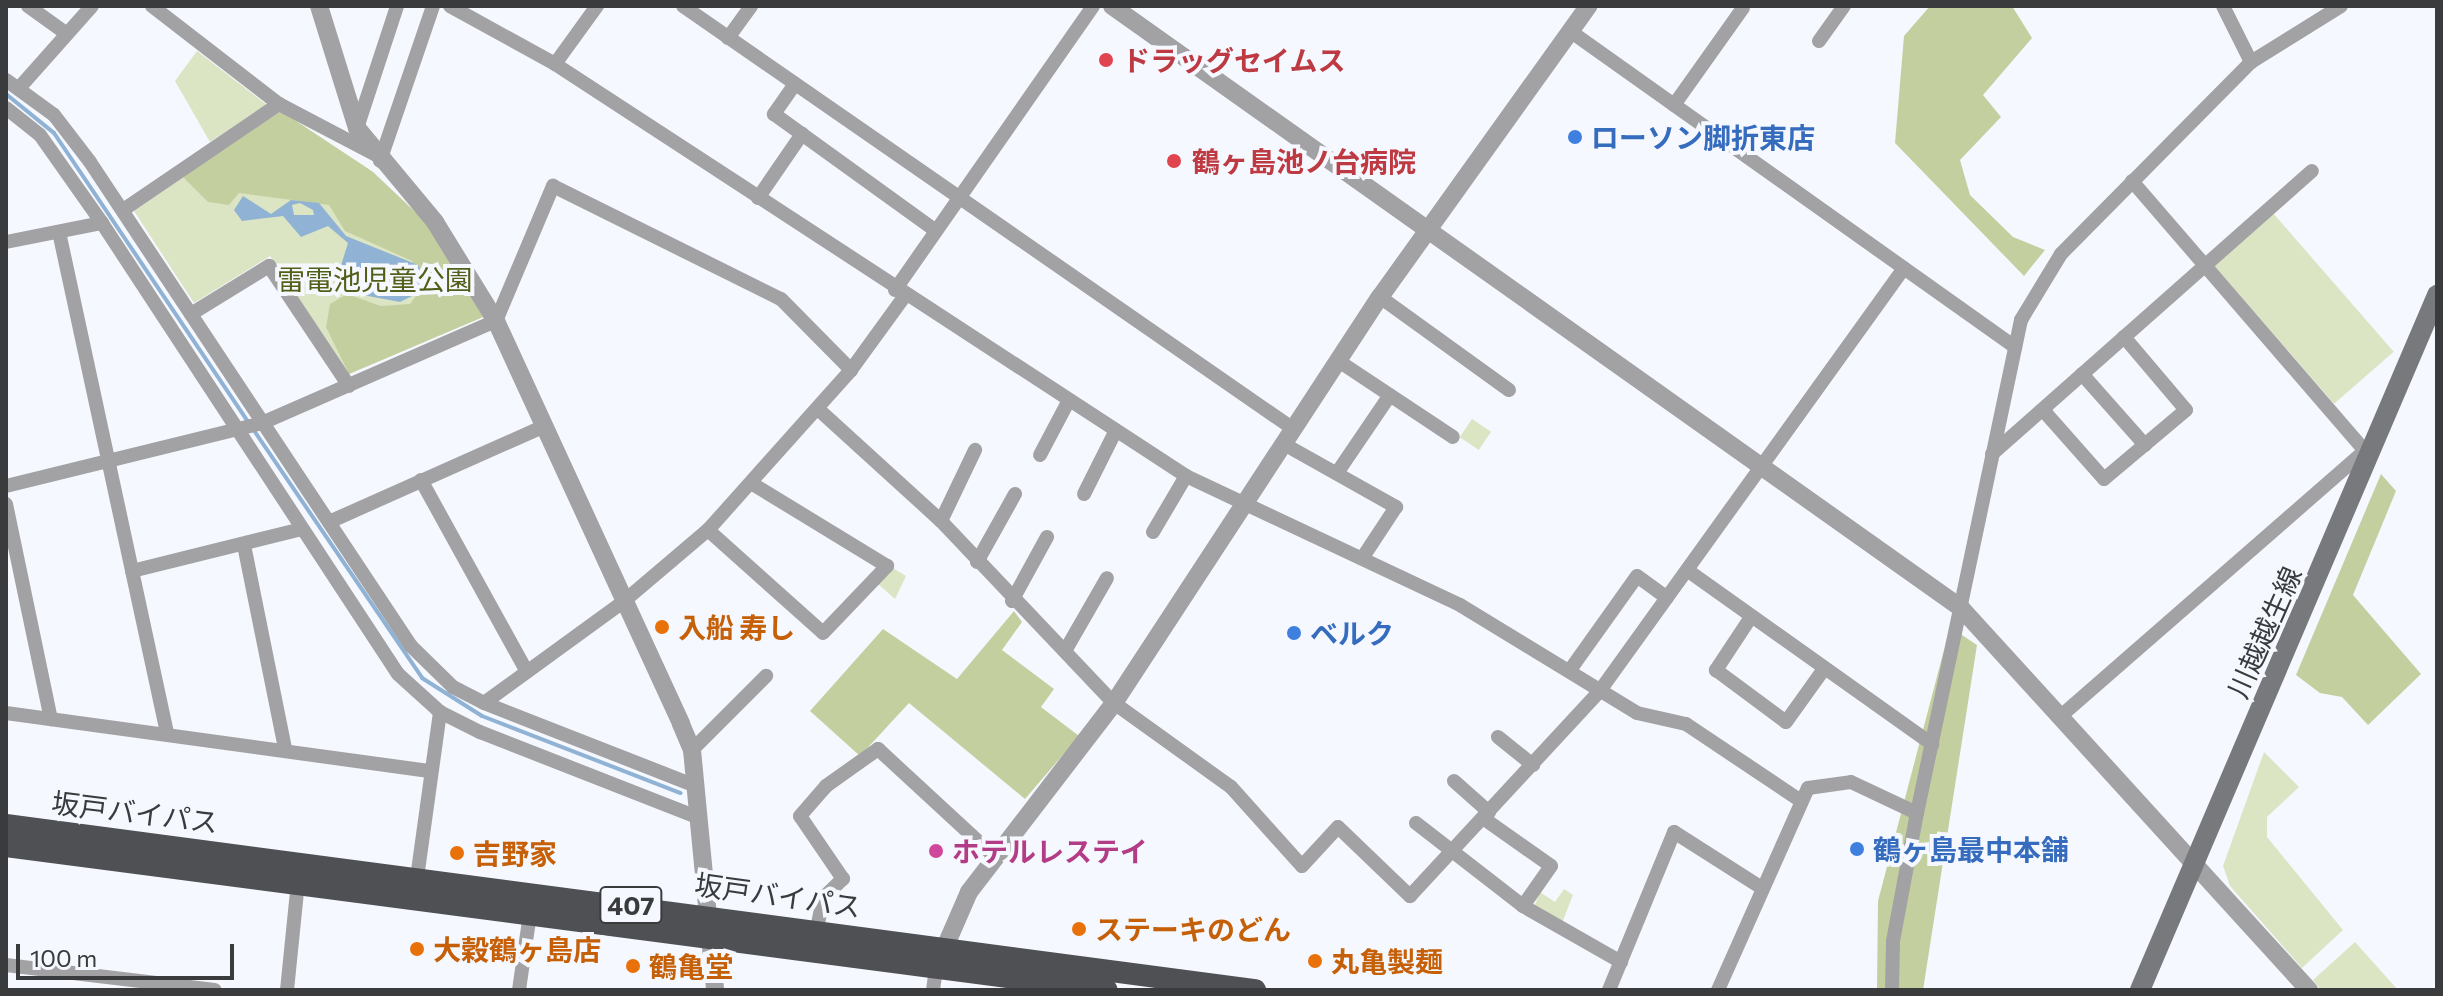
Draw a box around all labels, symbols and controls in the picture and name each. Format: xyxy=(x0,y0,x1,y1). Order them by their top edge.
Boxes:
place label: ドラッグセイムス xyxy=(1122,43,1346,77)
marker: ドラッグセイムス xyxy=(1097,51,1115,69)
place label: ローソン脚折東店 xyxy=(1591,120,1815,154)
marker: ローソン脚折東店 xyxy=(1566,128,1584,146)
place label: 鶴ヶ島池ノ台病院 xyxy=(1192,144,1416,178)
marker: 鶴ヶ島池ノ台病院 xyxy=(1163,150,1185,172)
park label: 雷電池児童公園 xyxy=(277,262,473,296)
street label: 川越越生線 xyxy=(2220,561,2308,703)
place label: 入船 寿し xyxy=(678,610,795,644)
place label: ベルク xyxy=(1310,616,1394,650)
marker: 入船 寿し xyxy=(653,618,671,636)
marker: ベルク xyxy=(1285,624,1303,642)
street label: 坂戸バイパス xyxy=(50,785,220,839)
place label: 鶴ヶ島最中本舗 xyxy=(1873,832,2069,866)
place label: ホテルレステイ xyxy=(952,834,1148,868)
place label: 吉野家 xyxy=(473,836,557,870)
marker: 鶴ヶ島最中本舗 xyxy=(1848,840,1866,858)
marker: ホテルレステイ xyxy=(927,842,945,860)
marker: 吉野家 xyxy=(448,844,466,862)
street label: 坂戸バイパス xyxy=(692,867,864,923)
road number: 407 xyxy=(599,883,663,927)
place label: ステーキのどん xyxy=(1095,912,1291,946)
marker: ステーキのどん xyxy=(1070,920,1088,938)
scale bar xyxy=(20,928,238,978)
place label: 大穀鶴ヶ島店 xyxy=(433,932,601,966)
marker: 大穀鶴ヶ島店 xyxy=(408,940,426,958)
text: 100 m xyxy=(30,943,97,972)
place label: 丸亀製麺 xyxy=(1331,944,1443,978)
place label: 鶴亀堂 xyxy=(649,949,733,983)
marker: 丸亀製麺 xyxy=(1306,952,1324,970)
marker: 鶴亀堂 xyxy=(624,957,642,975)

